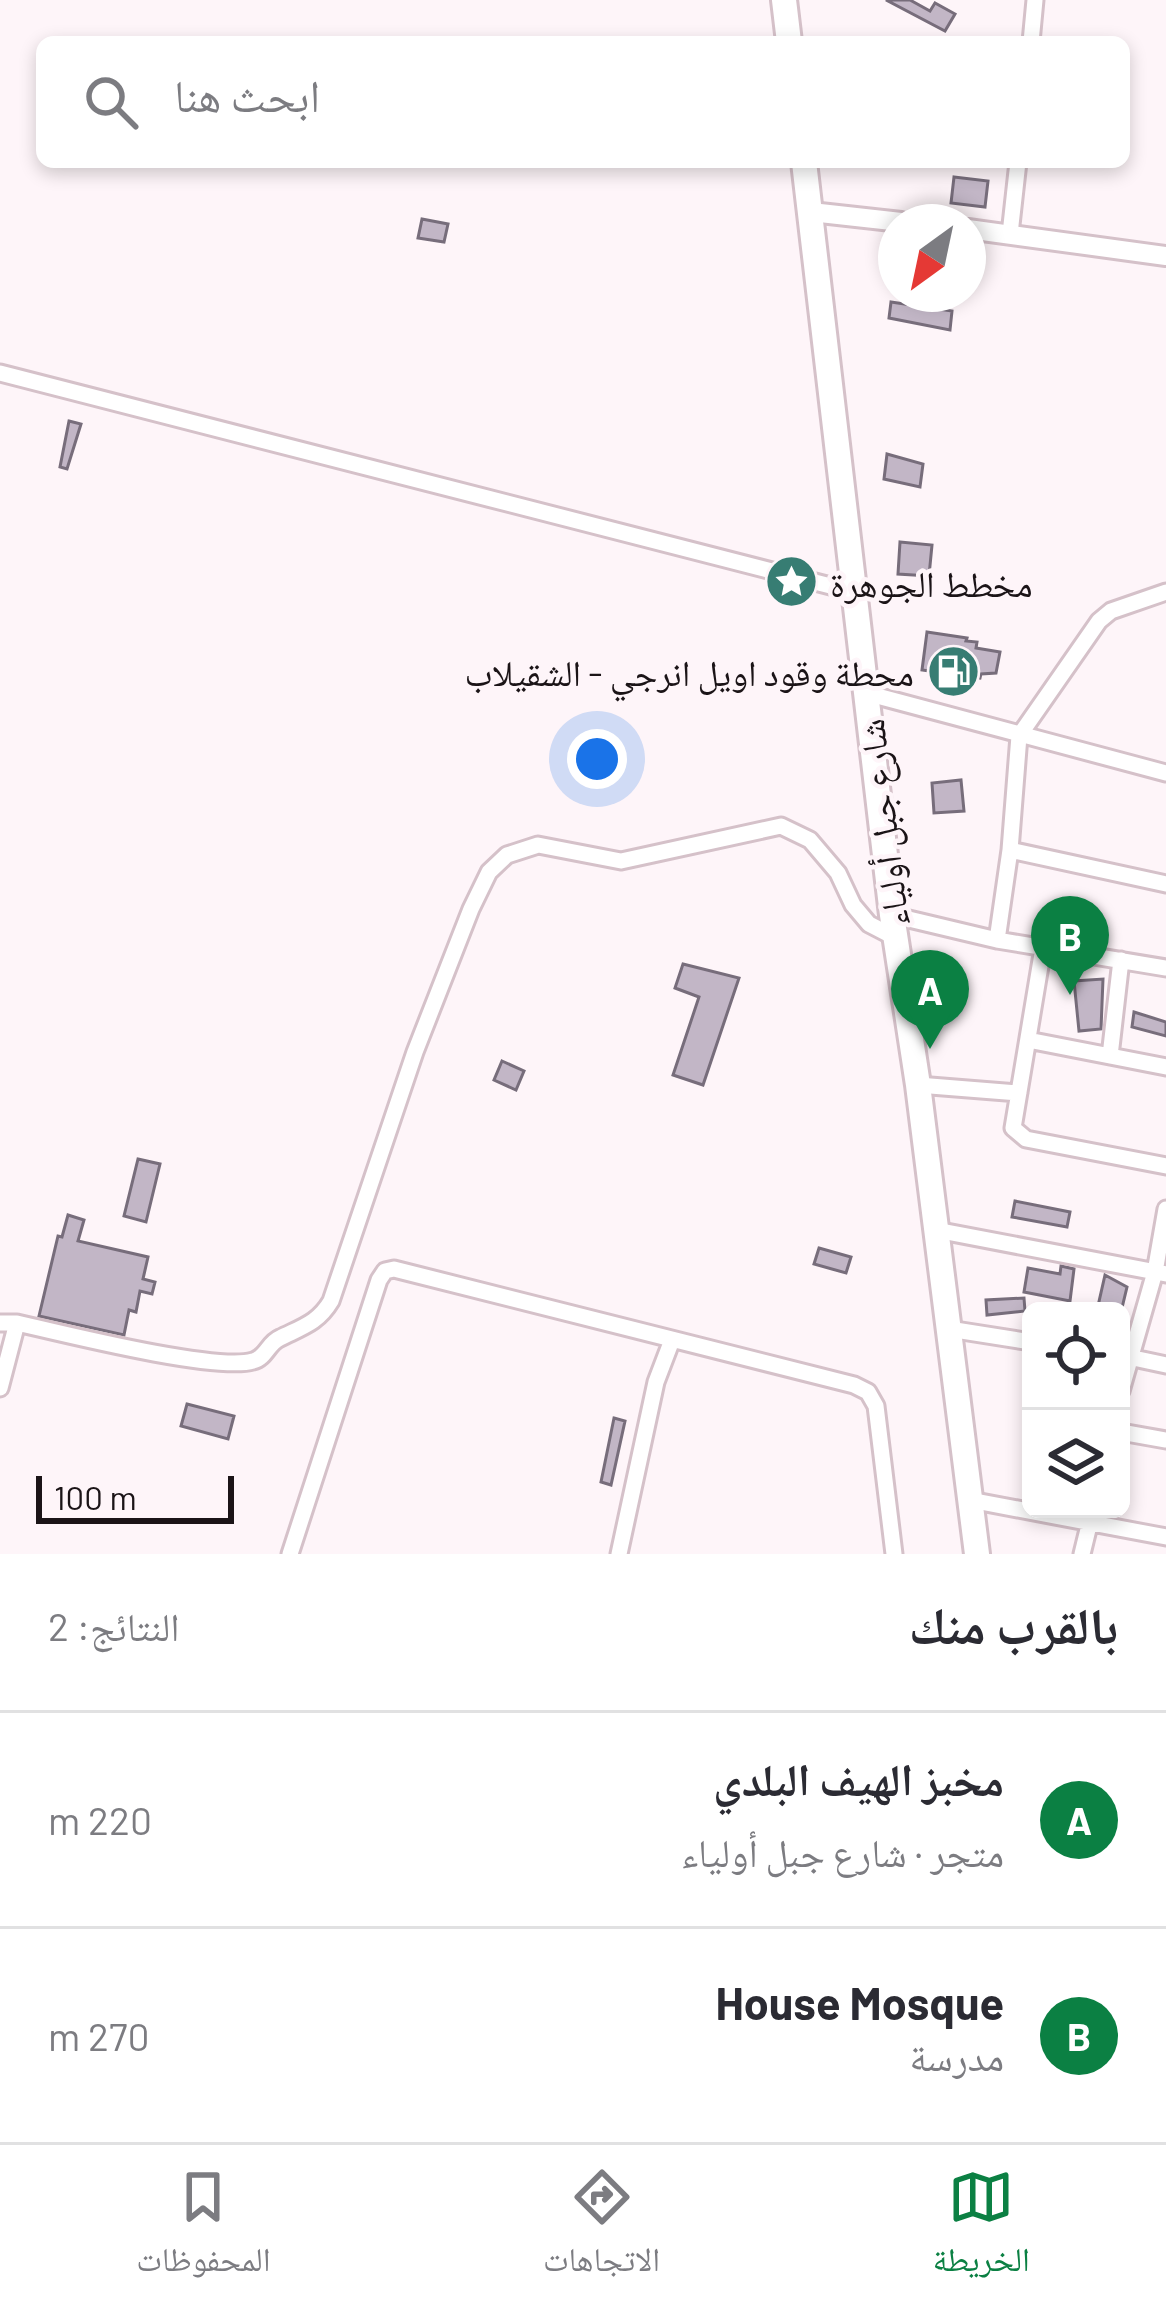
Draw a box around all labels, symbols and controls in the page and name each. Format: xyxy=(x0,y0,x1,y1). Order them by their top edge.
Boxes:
search box xyxy=(36,36,1130,168)
text: ابحث هنا xyxy=(174,67,320,121)
icon: search xyxy=(78,69,144,135)
north arrow xyxy=(878,204,986,312)
place icon: مخطط الجوهرة xyxy=(763,554,819,610)
place label: مخطط الجوهرة xyxy=(830,561,1033,604)
fuel station icon: محطة وقود اويل انرجي - الشقيلاب xyxy=(925,643,981,699)
place label: محطة وقود اويل انرجي - الشقيلاب xyxy=(464,650,914,702)
street label: شارع جبل أولياء xyxy=(848,717,919,929)
your location xyxy=(567,729,627,789)
pin: B xyxy=(1031,896,1109,995)
pin: A xyxy=(891,950,969,1049)
map controls xyxy=(1022,1302,1130,1518)
button: locate xyxy=(1022,1302,1130,1410)
button: layers xyxy=(1022,1410,1130,1518)
scale bar xyxy=(36,1470,234,1523)
text: 100 m xyxy=(54,1477,137,1517)
text: بالقرب منك xyxy=(909,1593,1118,1654)
text: النتائج: 2 xyxy=(48,1602,179,1649)
text: مخبز الهيف البلدي xyxy=(713,1751,1004,1805)
text: 220 m xyxy=(48,1796,152,1843)
text: A xyxy=(1066,1796,1092,1843)
text: متجر · شارع جبل أولياء xyxy=(681,1828,1004,1875)
text: House Mosque xyxy=(716,1975,1004,2029)
text: 270 m xyxy=(48,2012,149,2059)
text: B xyxy=(1067,2012,1091,2059)
text: مدرسة xyxy=(909,2032,1004,2079)
tab: المحفوظات xyxy=(136,2164,271,2292)
tab: الاتجاهات xyxy=(543,2164,660,2292)
tab: الخريطة xyxy=(933,2164,1030,2292)

